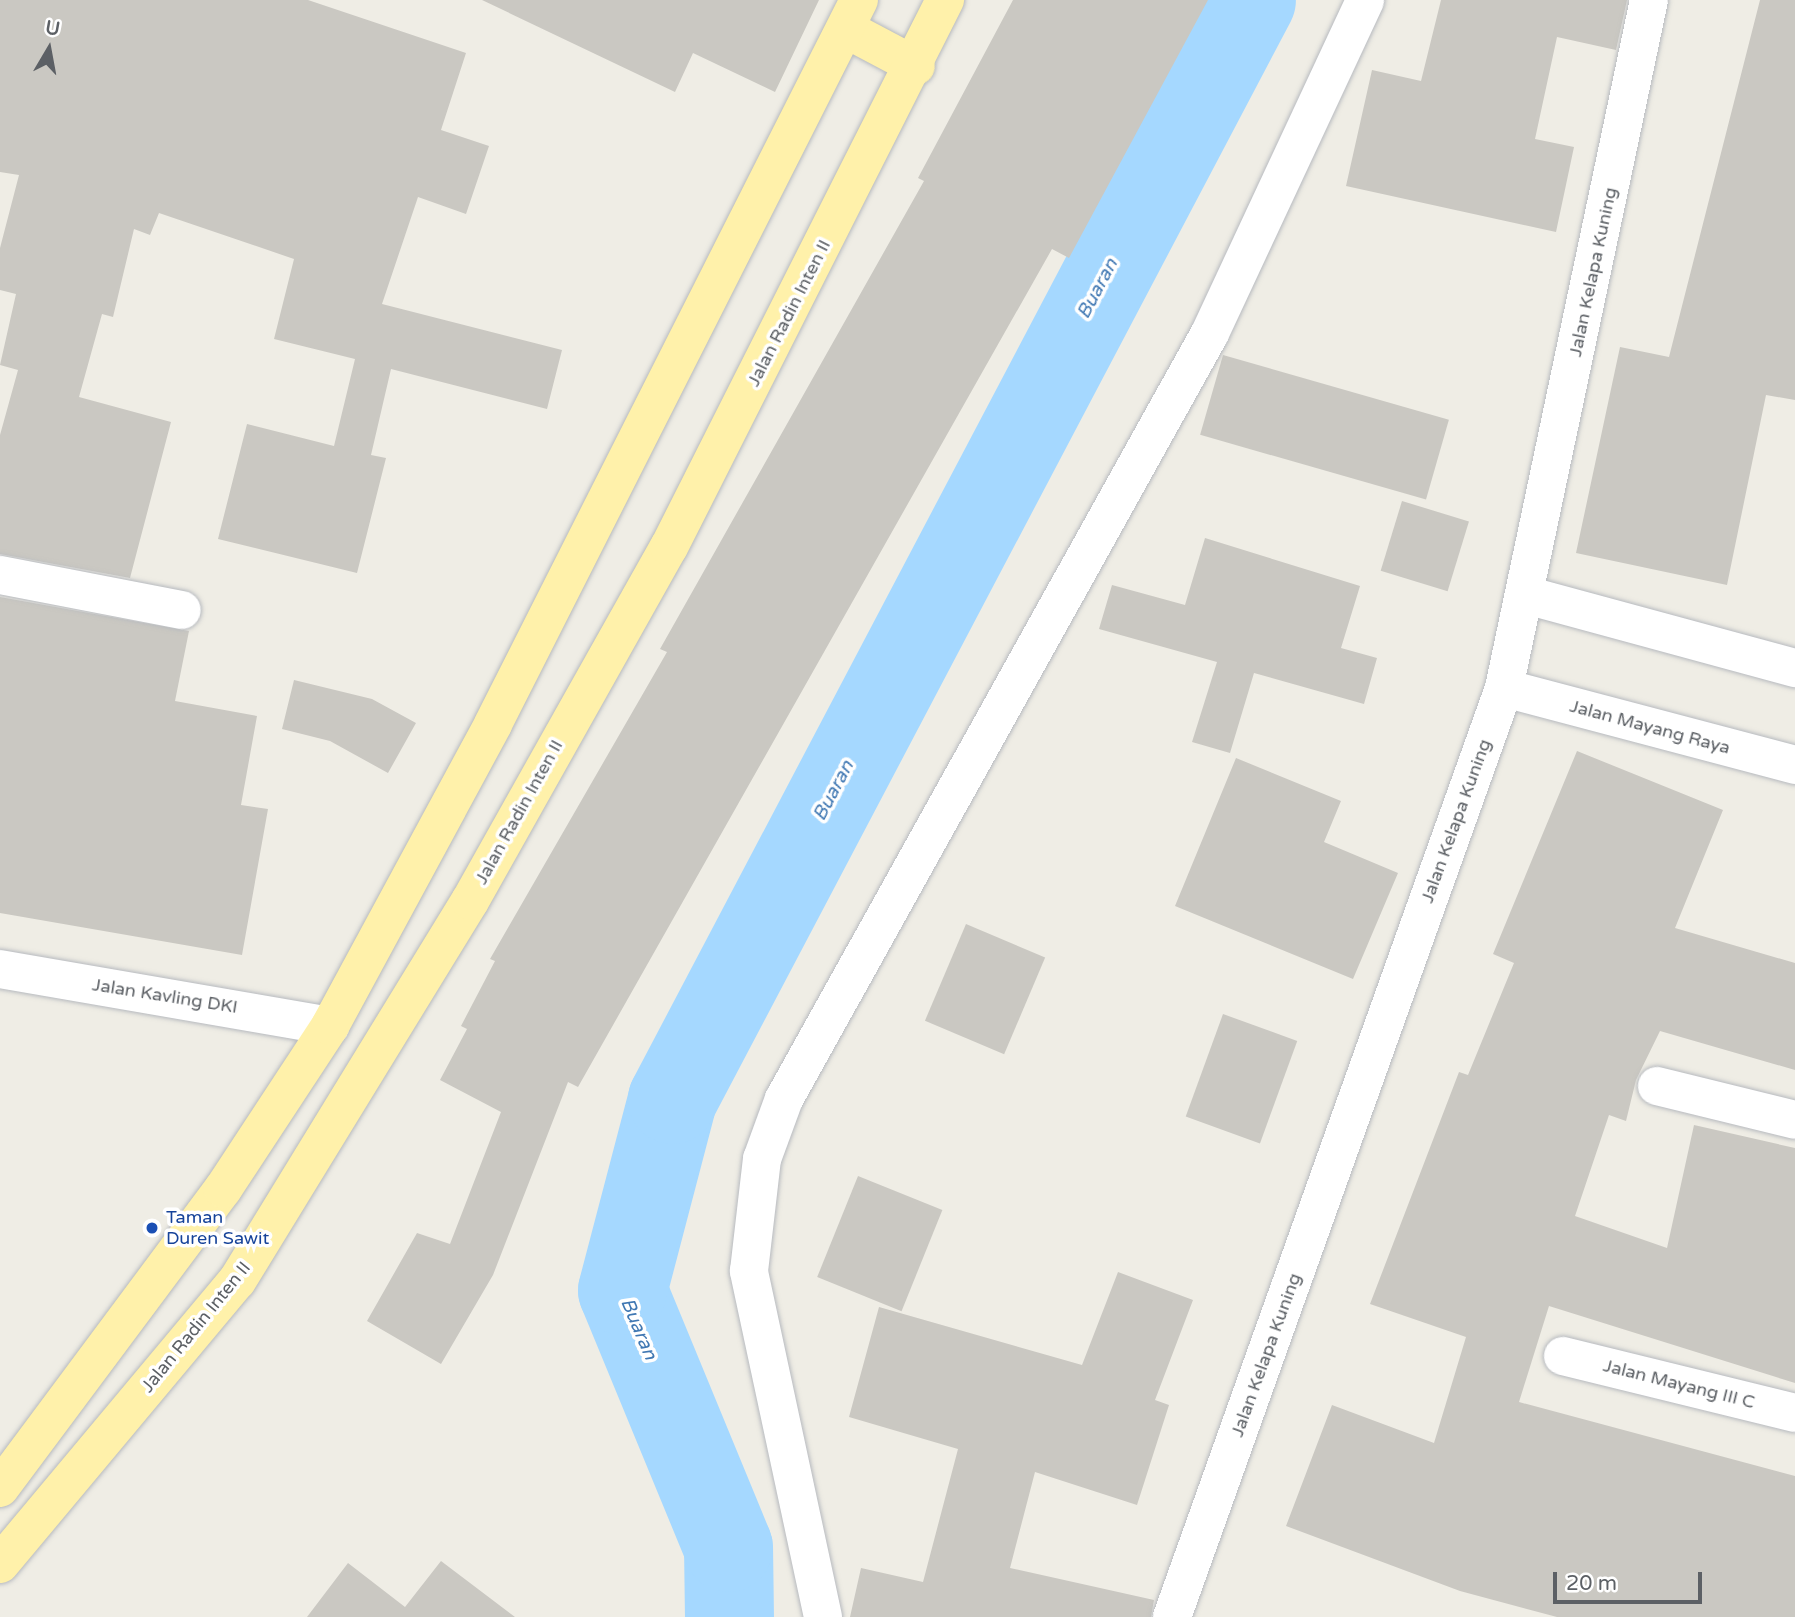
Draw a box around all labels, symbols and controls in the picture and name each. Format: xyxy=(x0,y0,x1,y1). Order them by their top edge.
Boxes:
north arrow xyxy=(14,14,84,84)
text: U xyxy=(44,16,62,40)
street label: Jalan Kelapa Kuning xyxy=(1565,185,1621,359)
street label: Jalan Radin Inten II xyxy=(743,236,835,390)
water label: Buaran xyxy=(1073,255,1123,323)
street label: Jalan Mayang Raya xyxy=(1567,695,1733,759)
street label: Jalan Radin Inten II xyxy=(470,736,568,888)
street label: Jalan Kelapa Kuning xyxy=(1416,736,1496,906)
water label: Buaran xyxy=(809,757,859,825)
street label: Jalan Kavling DKI xyxy=(91,974,239,1018)
place label: Taman Duren Sawit xyxy=(166,1207,269,1250)
marker: Taman Duren Sawit xyxy=(144,1220,160,1236)
street label: Jalan Radin Inten II xyxy=(137,1257,255,1397)
street label: Jalan Kelapa Kuning xyxy=(1226,1270,1306,1440)
water label: Buaran xyxy=(615,1295,661,1363)
street label: Jalan Mayang III C xyxy=(1601,1355,1757,1413)
scale bar xyxy=(1557,1558,1706,1602)
text: 20 m xyxy=(1566,1571,1617,1596)

